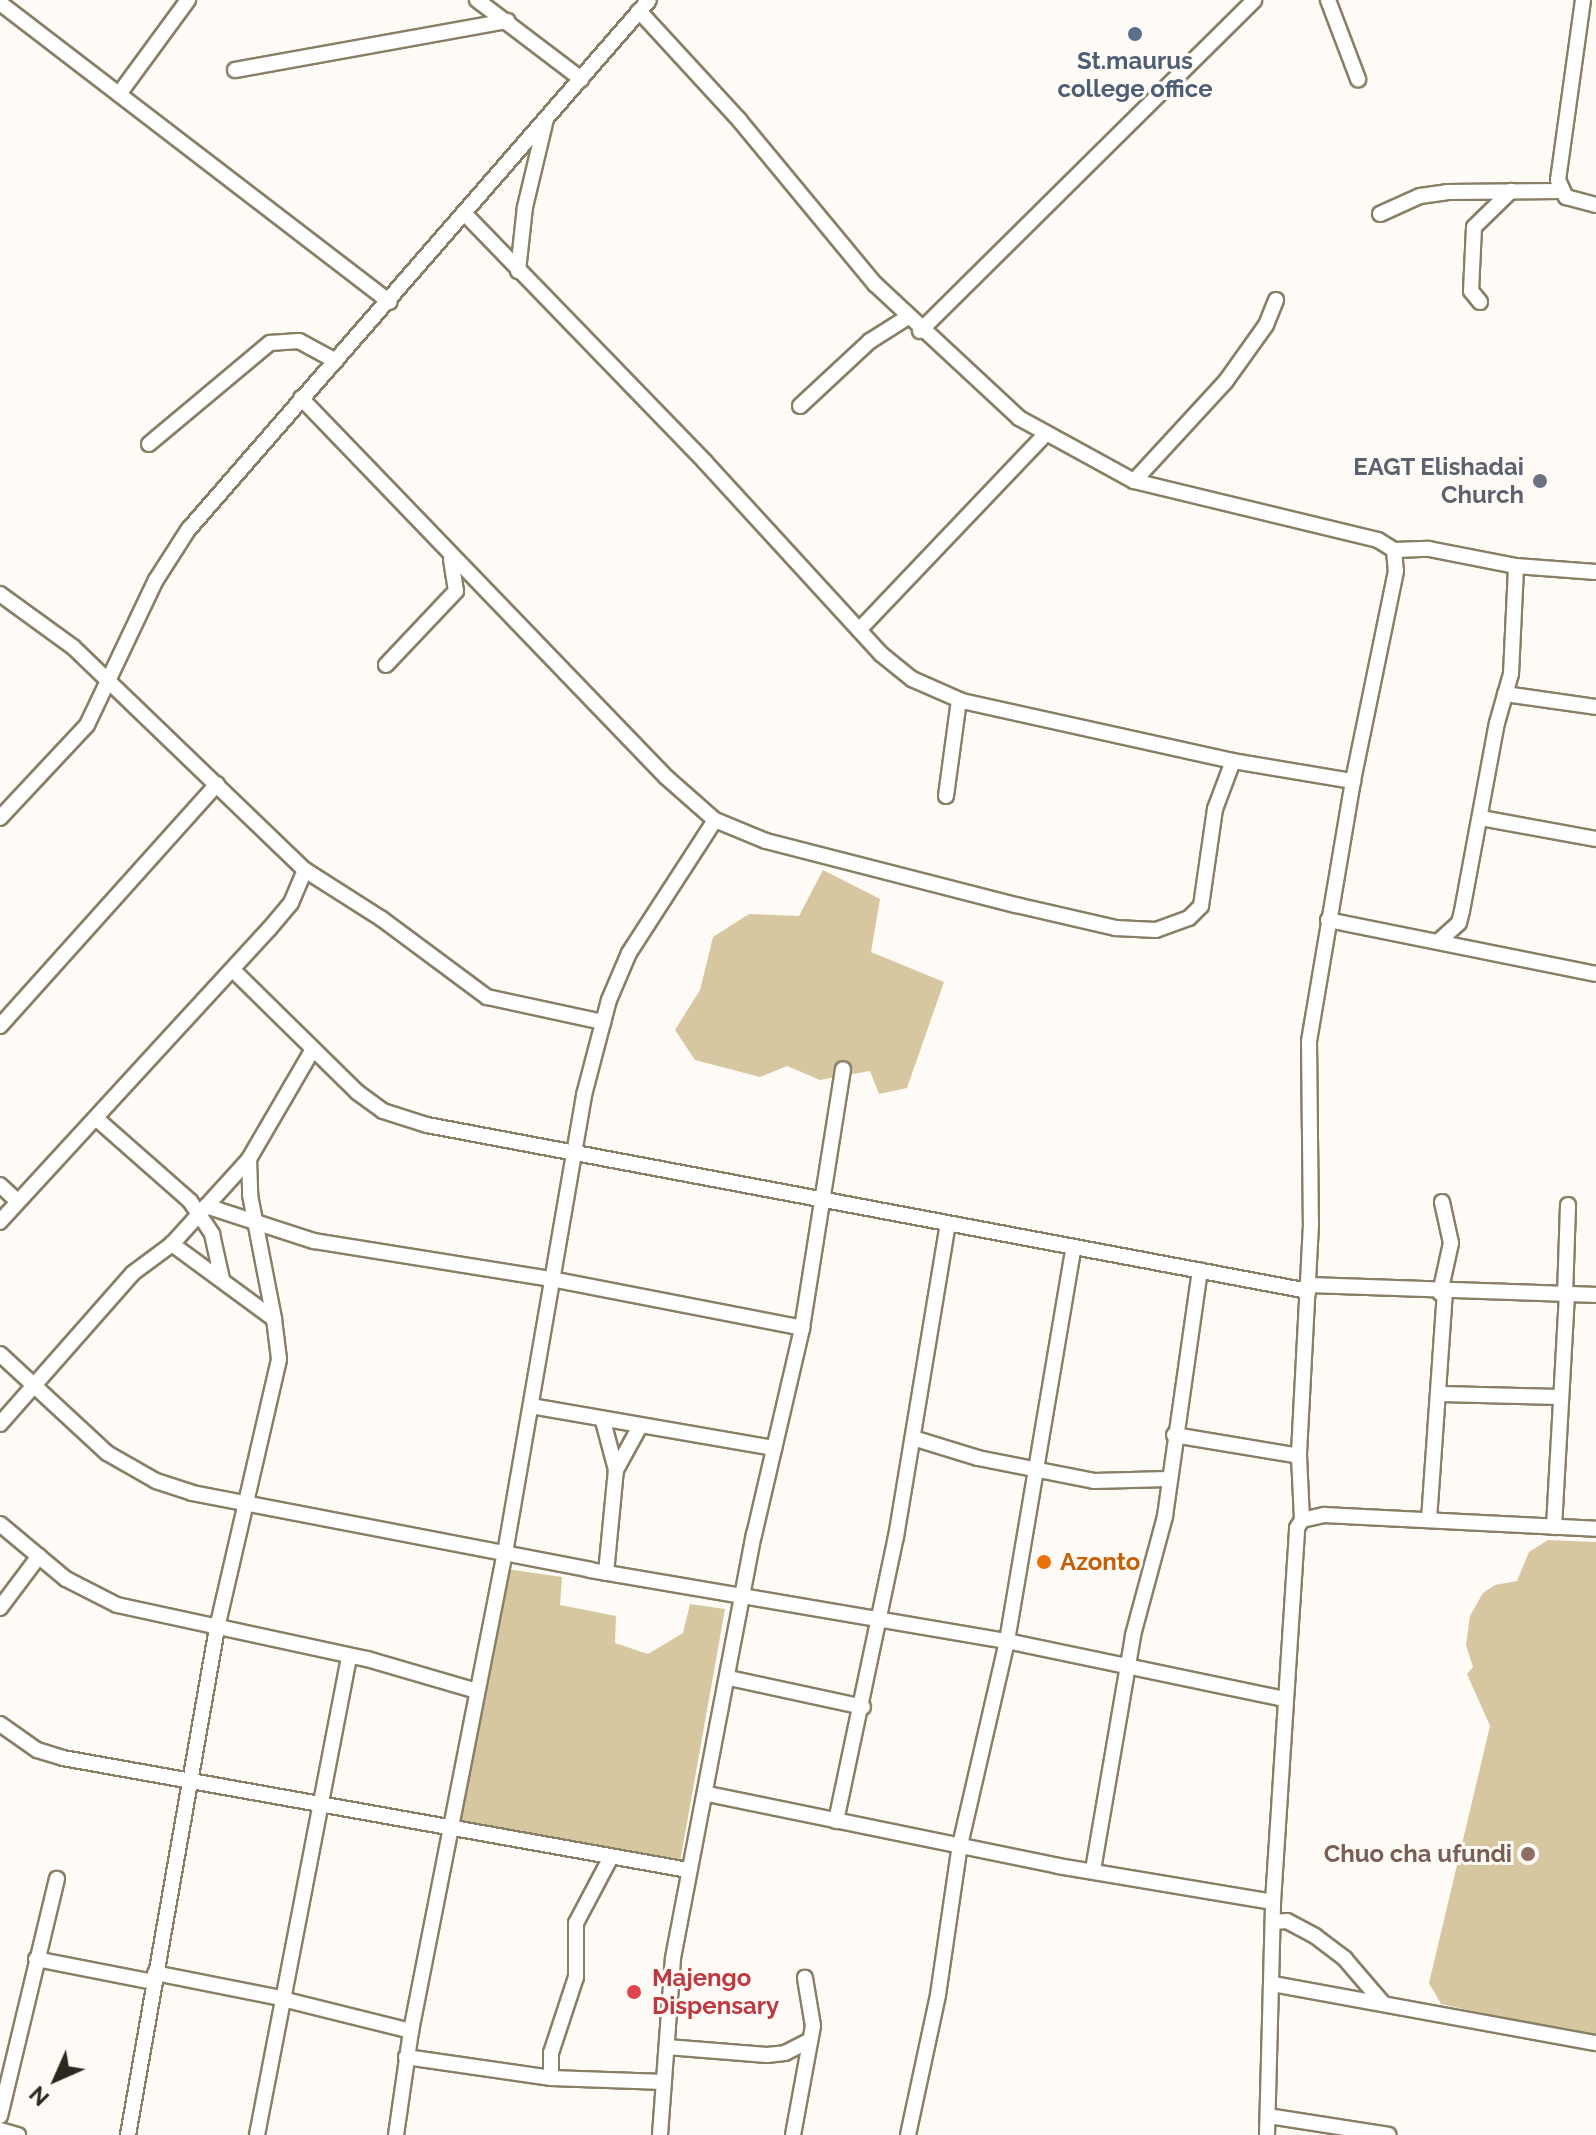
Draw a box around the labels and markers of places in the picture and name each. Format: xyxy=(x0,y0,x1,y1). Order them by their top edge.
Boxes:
marker: St.maurus college office xyxy=(1126,25,1144,43)
place label: St.maurus college office xyxy=(1057,47,1213,103)
place label: EAGT Elishadai Church xyxy=(1353,453,1524,509)
marker: EAGT Elishadai Church xyxy=(1531,472,1549,490)
place label: Azonto xyxy=(1060,1548,1140,1576)
marker: Azonto xyxy=(1035,1553,1053,1571)
place label: Chuo cha ufundi xyxy=(1324,1840,1512,1868)
marker: Chuo cha ufundi xyxy=(1519,1845,1537,1863)
place label: Majengo Dispensary xyxy=(652,1964,779,2020)
marker: Majengo Dispensary xyxy=(623,1981,645,2003)

